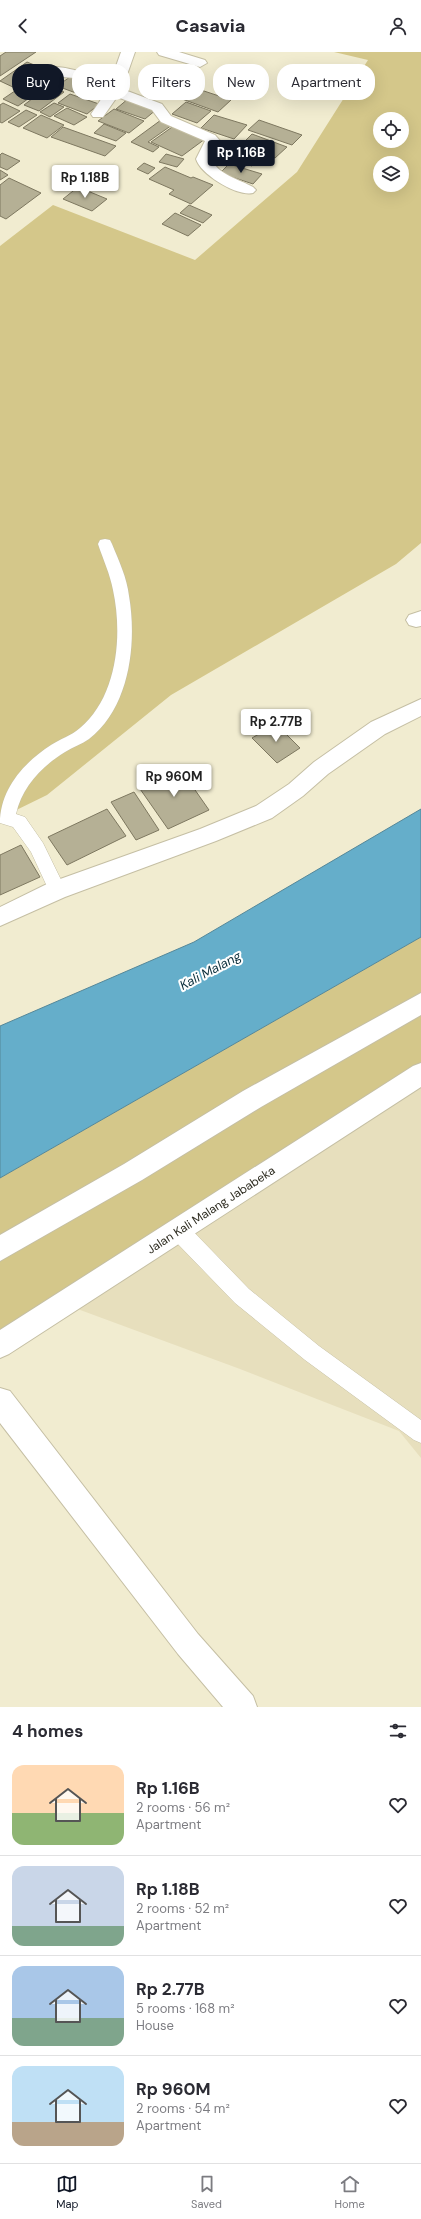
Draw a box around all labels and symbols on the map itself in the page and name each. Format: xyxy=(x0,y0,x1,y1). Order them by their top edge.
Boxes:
pin: Rp 1.16B xyxy=(200,140,282,174)
pin: Rp 1.18B xyxy=(44,165,126,199)
pin: Rp 2.77B xyxy=(235,709,317,743)
pin: Rp 960M xyxy=(137,764,211,798)
water label: Kali Malang xyxy=(177,947,245,994)
street label: Jalan Kali Malang Jababeka xyxy=(144,1162,278,1258)

